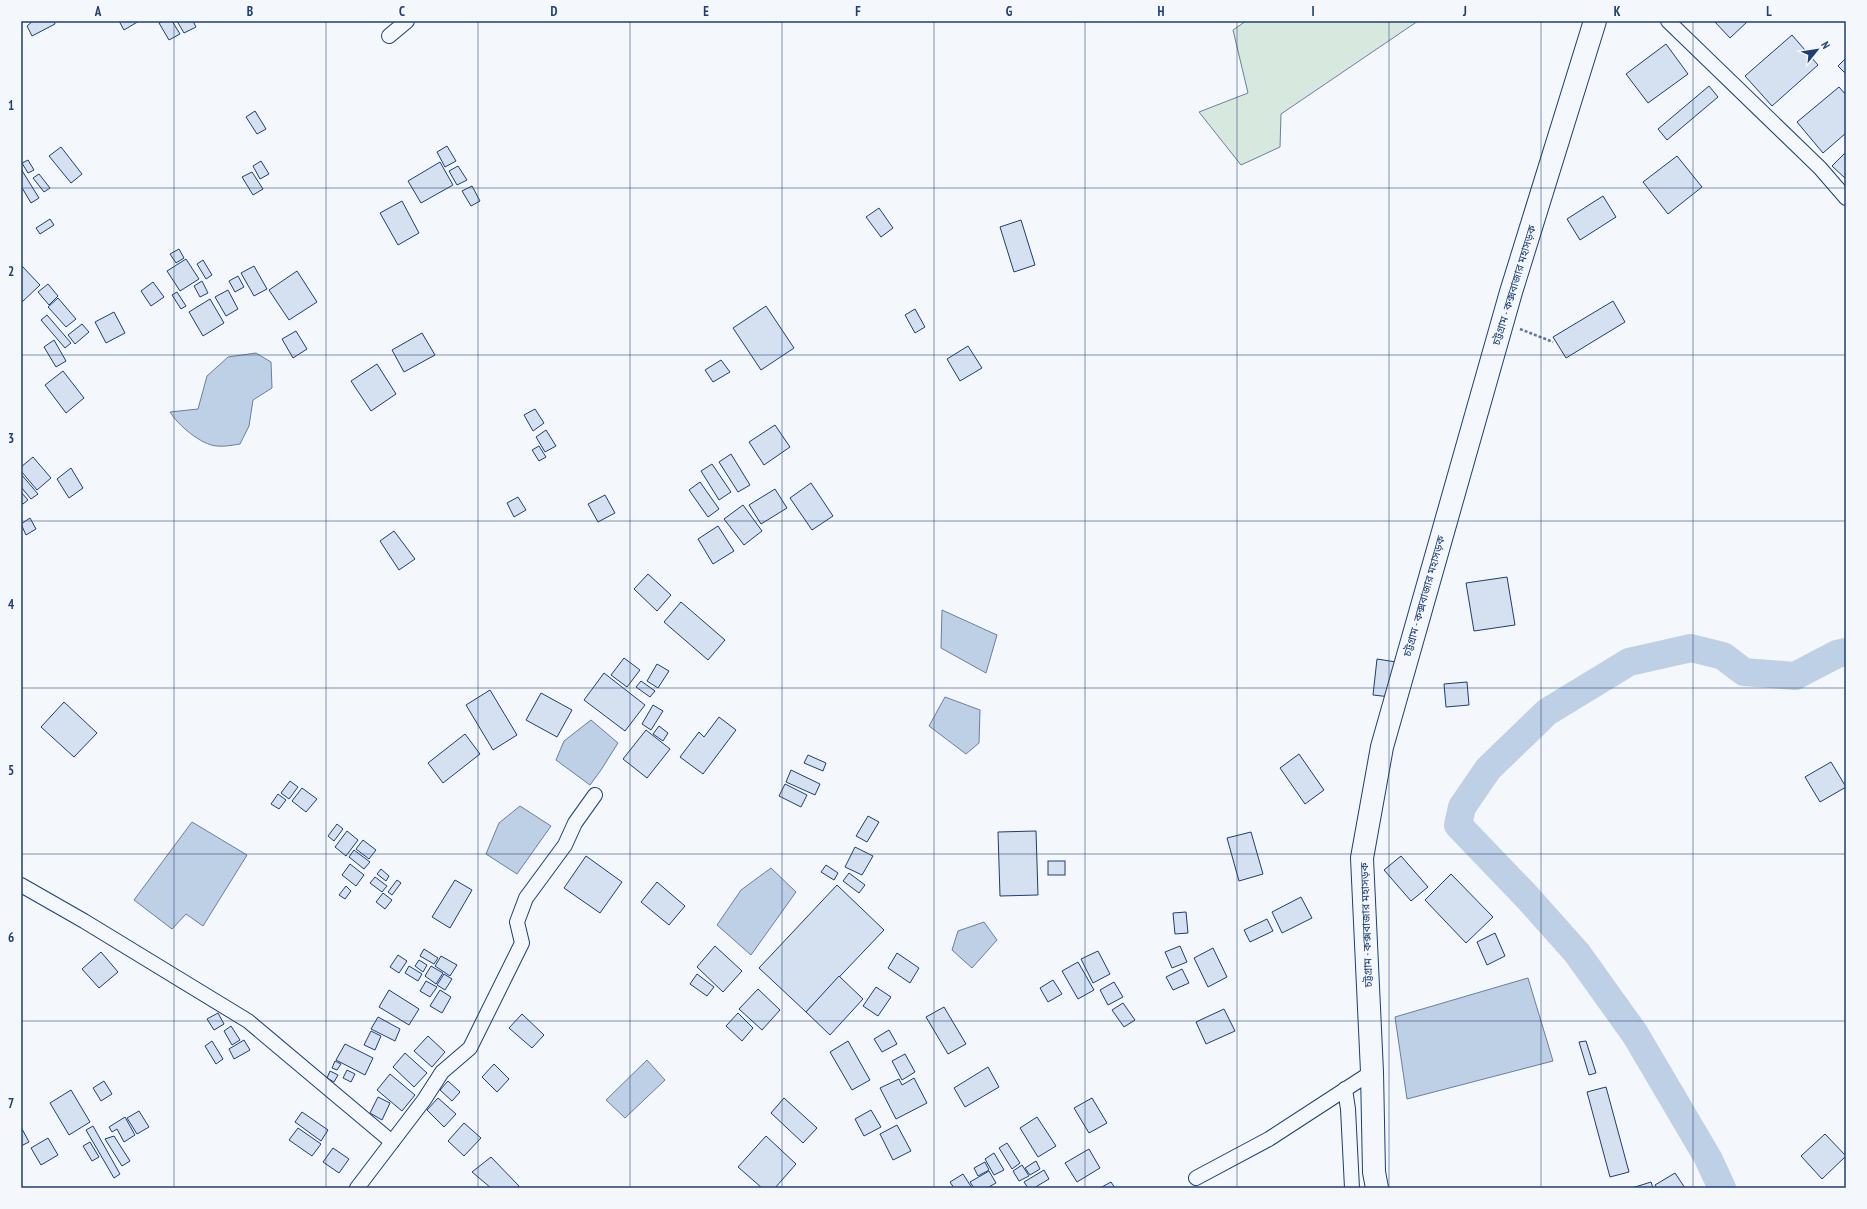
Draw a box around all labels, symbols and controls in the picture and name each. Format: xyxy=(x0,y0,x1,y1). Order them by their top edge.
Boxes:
text: A xyxy=(94,3,102,20)
text: B xyxy=(247,3,253,20)
text: C xyxy=(399,3,405,20)
text: D xyxy=(551,3,558,20)
text: E xyxy=(703,3,709,20)
text: F xyxy=(855,3,861,20)
text: G xyxy=(1006,3,1013,20)
text: H xyxy=(1158,3,1165,20)
text: I xyxy=(1311,3,1315,20)
text: J xyxy=(1462,3,1467,20)
text: K xyxy=(1614,3,1621,20)
text: L xyxy=(1766,3,1772,20)
north arrow xyxy=(1797,30,1837,70)
text: N xyxy=(1818,39,1833,51)
text: 1 xyxy=(8,97,14,114)
street label: চট্টগ্রাম - কক্সবাজার মহাসড়ক xyxy=(1489,223,1539,348)
text: 2 xyxy=(8,263,14,280)
text: 3 xyxy=(8,430,14,447)
street label: চট্টগ্রাম - কক্সবাজার মহাসড়ক xyxy=(1400,534,1448,659)
text: 4 xyxy=(8,596,15,613)
text: 5 xyxy=(8,762,14,779)
street label: চট্টগ্রাম - কক্সবাজার মহাসড়ক xyxy=(1357,862,1375,989)
text: 6 xyxy=(8,929,14,946)
text: 7 xyxy=(8,1095,14,1112)

